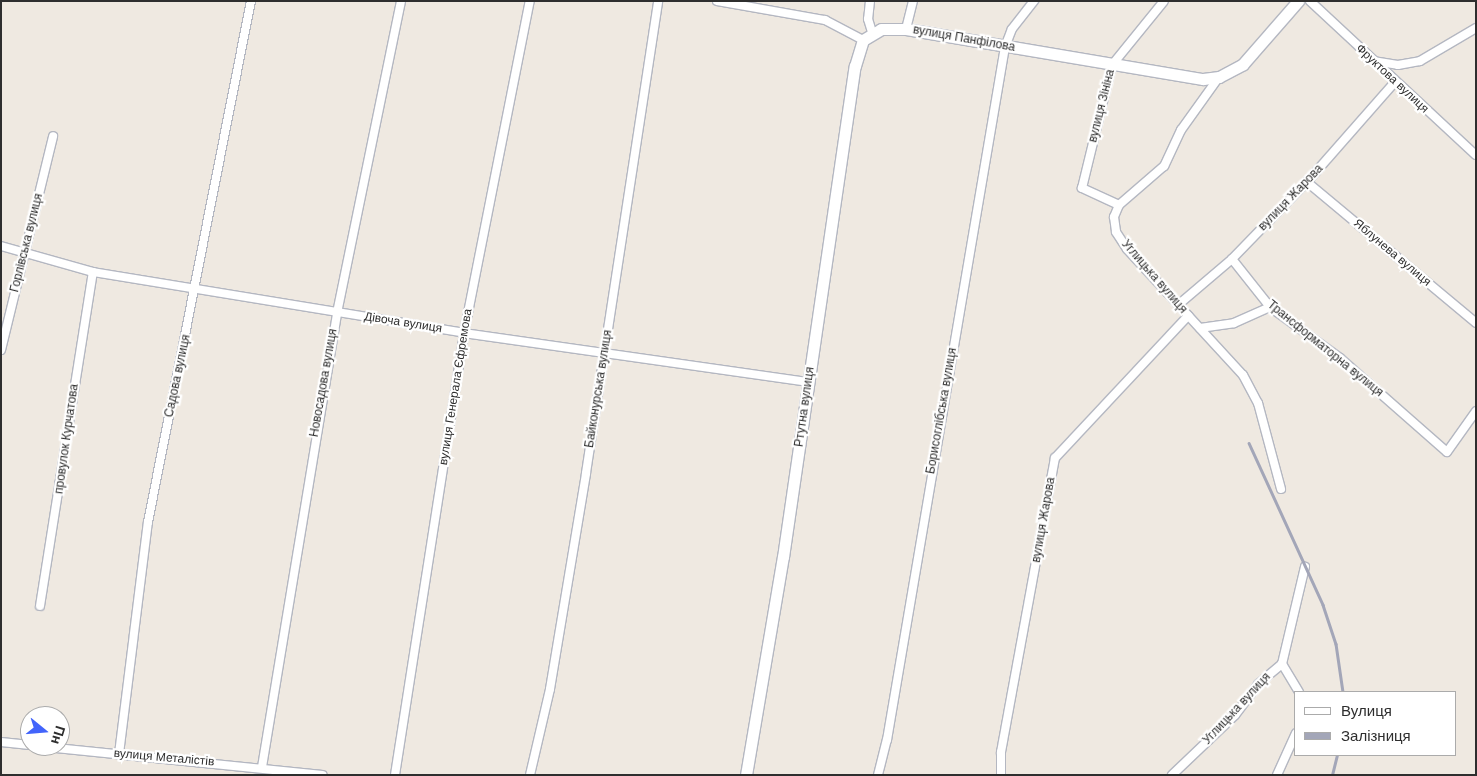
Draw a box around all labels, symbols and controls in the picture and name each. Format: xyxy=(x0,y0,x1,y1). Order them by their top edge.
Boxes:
street label: вулиця Панфілова xyxy=(912,23,1016,55)
street label: Фруктова вулиця xyxy=(1353,42,1431,116)
street label: вулиця Зініна xyxy=(1086,68,1118,144)
street label: вулиця Жарова xyxy=(1256,162,1326,234)
street label: Горлівська вулиця xyxy=(8,192,46,294)
street label: Яблунева вулиця xyxy=(1350,216,1434,290)
street label: Углицька вулиця xyxy=(1118,237,1190,317)
street label: Трансформаторна вулиця xyxy=(1264,298,1386,400)
street label: вулиця Генерала Єфремова xyxy=(437,308,475,466)
street label: Дівоча вулиця xyxy=(363,310,443,336)
street label: Новосадова вулиця xyxy=(307,328,341,438)
street label: Байконурська вулиця xyxy=(583,329,615,449)
street label: Садова вулиця xyxy=(162,333,194,419)
street label: Борисоглібська вулиця xyxy=(924,347,960,475)
street label: Ртутна вулиця xyxy=(792,366,818,448)
street label: провулок Курчатова xyxy=(52,383,82,495)
street label: вулиця Жарова xyxy=(1029,476,1059,564)
street label: Углицька вулиця xyxy=(1200,670,1274,748)
legend xyxy=(1294,691,1457,756)
text: Вулиця xyxy=(1341,702,1392,719)
north arrow xyxy=(20,706,70,756)
text: Пн xyxy=(48,724,69,746)
text: Залізниця xyxy=(1341,727,1411,744)
street label: вулиця Металістів xyxy=(113,746,215,770)

